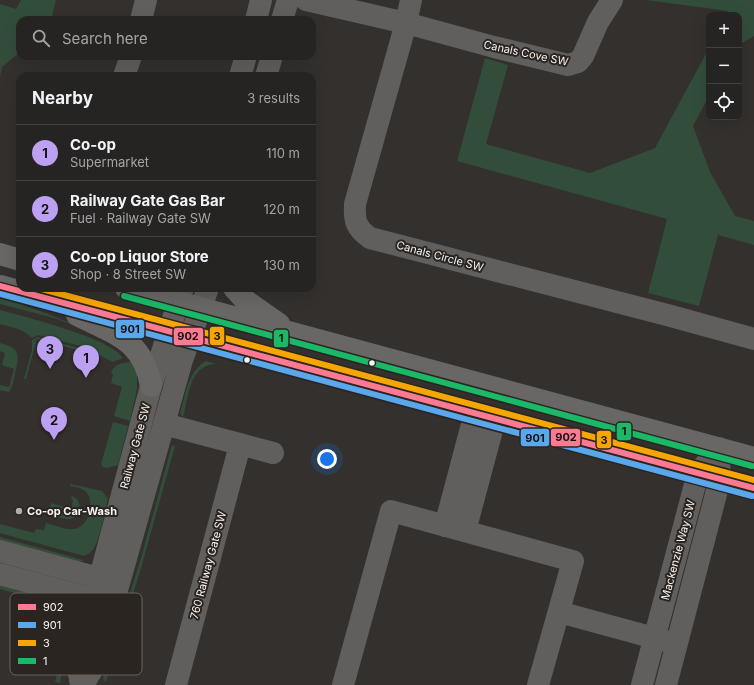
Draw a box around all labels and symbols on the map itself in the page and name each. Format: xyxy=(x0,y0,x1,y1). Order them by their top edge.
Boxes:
street label: Canals Cove SW xyxy=(482,37,570,69)
street label: Canals Circle SW xyxy=(395,238,485,274)
line badge: 901 xyxy=(115,319,145,339)
text: 901 xyxy=(120,322,140,336)
line badge: 3 xyxy=(209,326,225,346)
line badge: 902 xyxy=(173,327,204,346)
text: 902 xyxy=(177,329,199,343)
text: 3 xyxy=(213,329,221,343)
line badge: 1 xyxy=(273,329,289,348)
text: 1 xyxy=(279,331,284,345)
pin: 3 xyxy=(37,336,63,369)
pin: 1 xyxy=(73,345,99,378)
unlabelled marker xyxy=(242,355,252,365)
unlabelled marker xyxy=(367,358,377,368)
street label: Railway Gate SW xyxy=(117,401,153,490)
pin: 2 xyxy=(41,407,67,440)
line badge: 1 xyxy=(616,422,632,441)
text: 1 xyxy=(622,424,627,438)
line badge: 901 xyxy=(520,428,550,447)
line badge: 902 xyxy=(550,428,581,447)
text: 902 xyxy=(555,430,577,444)
line badge: 3 xyxy=(596,430,612,449)
text: 901 xyxy=(525,431,545,445)
text: 3 xyxy=(600,433,608,447)
your location xyxy=(317,449,337,469)
street label: Mackenzie Way SW xyxy=(658,498,698,601)
place label: Co-op Car-Wash xyxy=(27,504,117,518)
marker: Co-op Car-Wash xyxy=(14,506,24,516)
street label: 760 Railway Gate SW xyxy=(187,509,229,620)
legend xyxy=(10,593,142,675)
text: 902 xyxy=(43,600,63,614)
text: 901 xyxy=(43,618,61,632)
text: 3 xyxy=(43,636,50,650)
text: 1 xyxy=(43,654,47,668)

